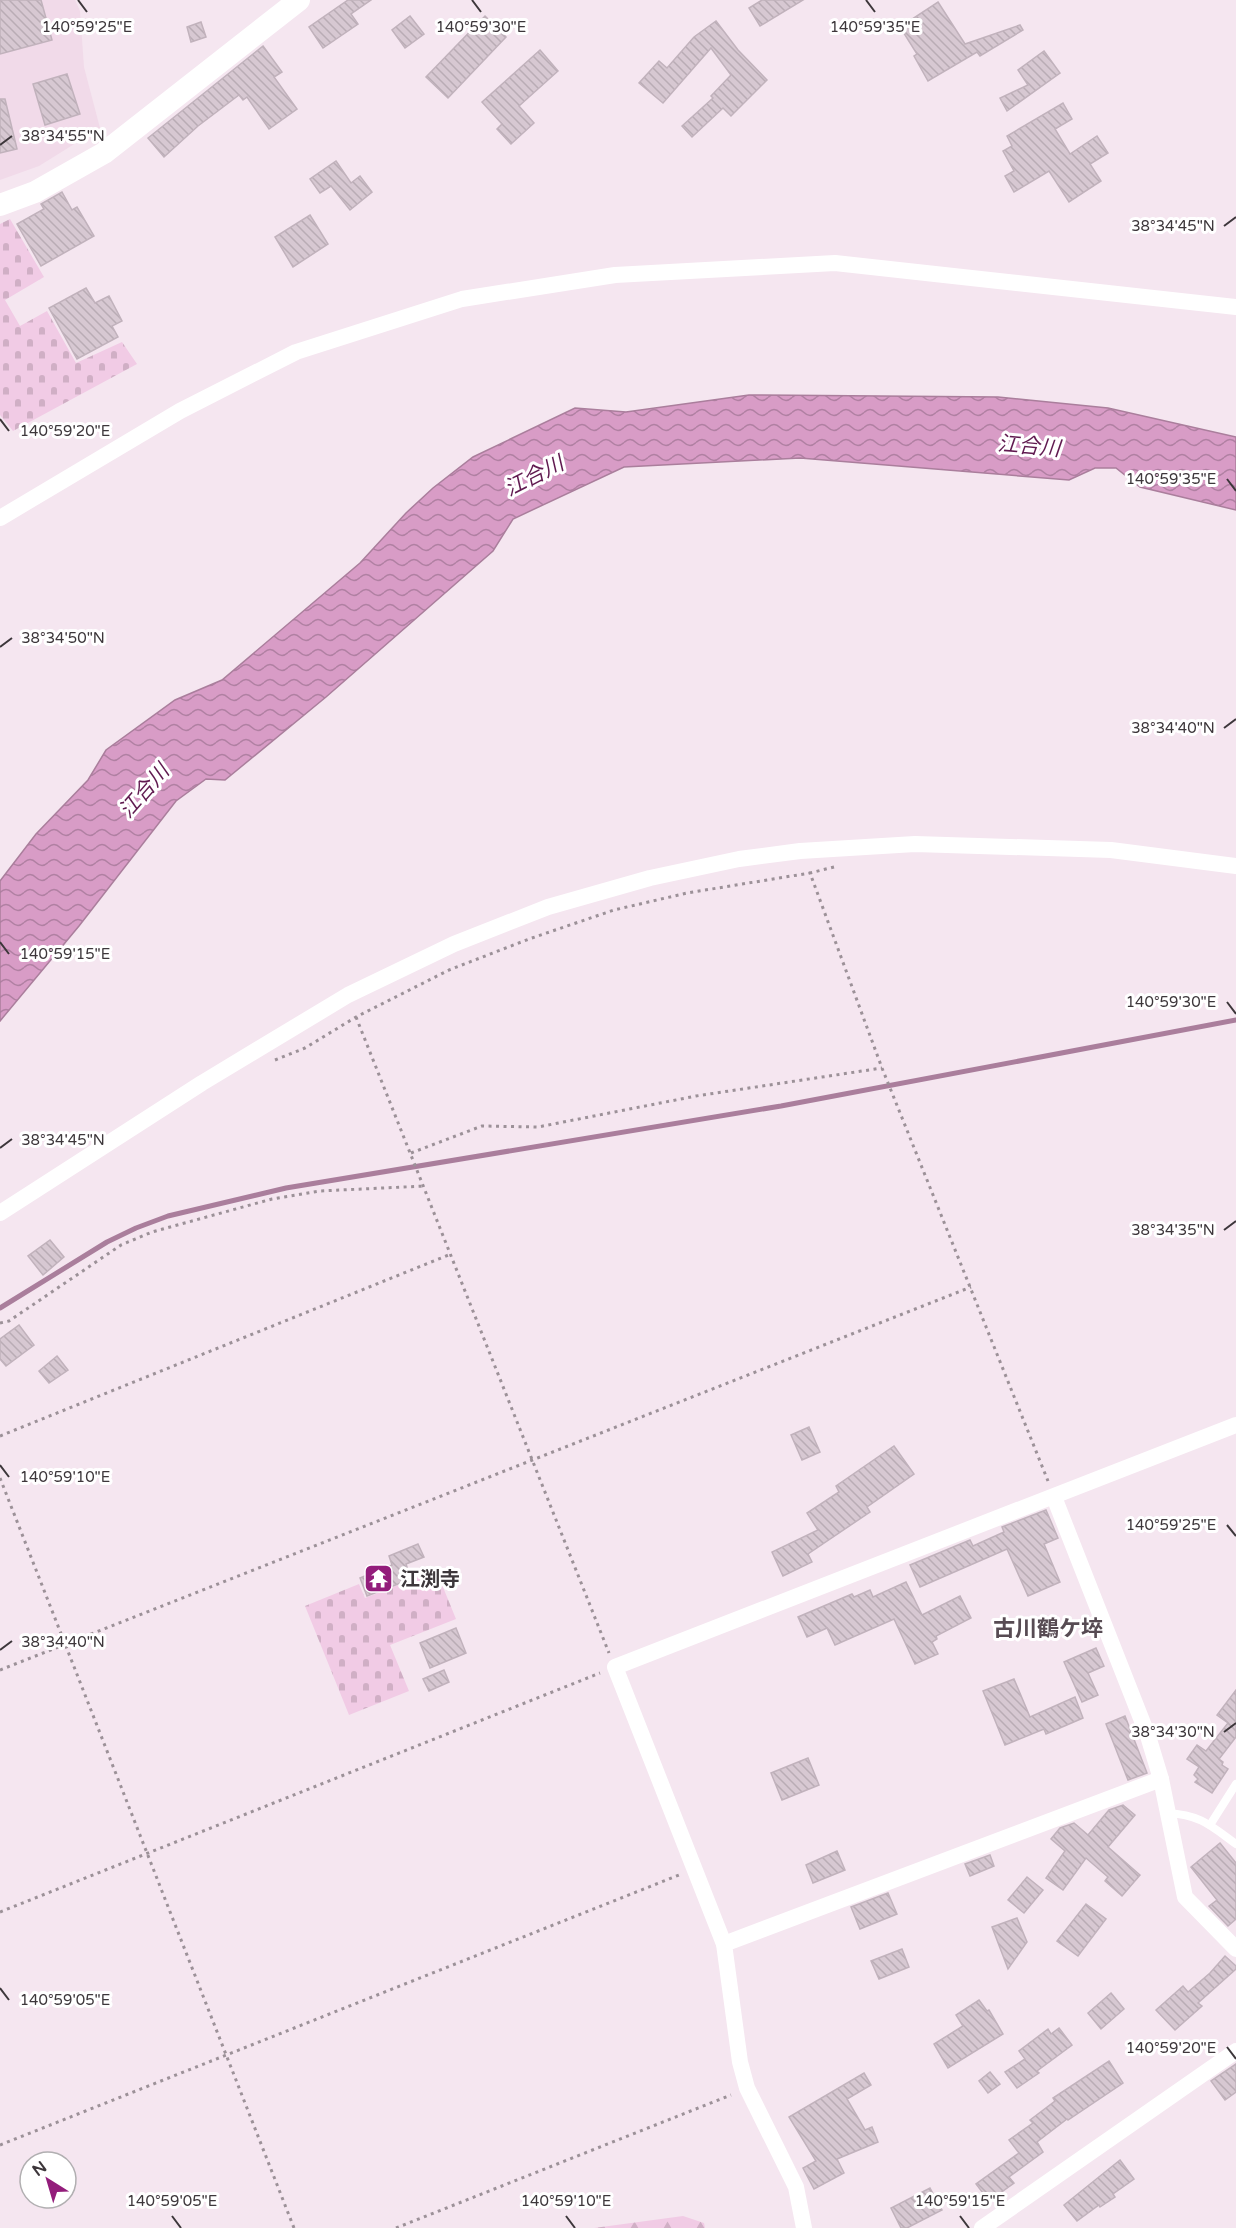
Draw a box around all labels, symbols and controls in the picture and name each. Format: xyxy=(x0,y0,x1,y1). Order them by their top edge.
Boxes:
text: 140°59'25"E xyxy=(42,18,132,36)
text: 140°59'30"E xyxy=(436,18,526,36)
text: 140°59'35"E xyxy=(830,18,920,36)
text: 38°34'55"N xyxy=(21,127,105,145)
text: 38°34'45"N xyxy=(1131,217,1215,235)
text: 140°59'20"E xyxy=(20,422,110,440)
water label: 江合川 xyxy=(996,431,1063,462)
water label: 江合川 xyxy=(500,450,570,502)
text: 140°59'35"E xyxy=(1126,470,1216,488)
text: 38°34'50"N xyxy=(21,629,105,647)
text: 38°34'40"N xyxy=(1131,719,1215,737)
water label: 江合川 xyxy=(114,758,176,823)
text: 140°59'15"E xyxy=(20,945,110,963)
text: 140°59'30"E xyxy=(1126,993,1216,1011)
text: 38°34'45"N xyxy=(21,1131,105,1149)
text: 38°34'35"N xyxy=(1131,1221,1215,1239)
text: 140°59'10"E xyxy=(20,1468,110,1486)
text: 140°59'25"E xyxy=(1126,1516,1216,1534)
temple icon: 江渕寺 xyxy=(363,1563,395,1595)
place label: 江渕寺 xyxy=(400,1568,460,1592)
district label: 古川鶴ケ埣 xyxy=(993,1616,1103,1642)
text: 38°34'40"N xyxy=(21,1633,105,1651)
text: 38°34'30"N xyxy=(1131,1723,1215,1741)
text: 140°59'05"E xyxy=(20,1991,110,2009)
text: 140°59'20"E xyxy=(1126,2039,1216,2057)
north arrow xyxy=(18,2150,78,2210)
text: N xyxy=(28,2157,51,2181)
text: 140°59'05"E xyxy=(127,2192,217,2210)
text: 140°59'10"E xyxy=(521,2192,611,2210)
text: 140°59'15"E xyxy=(915,2192,1005,2210)

